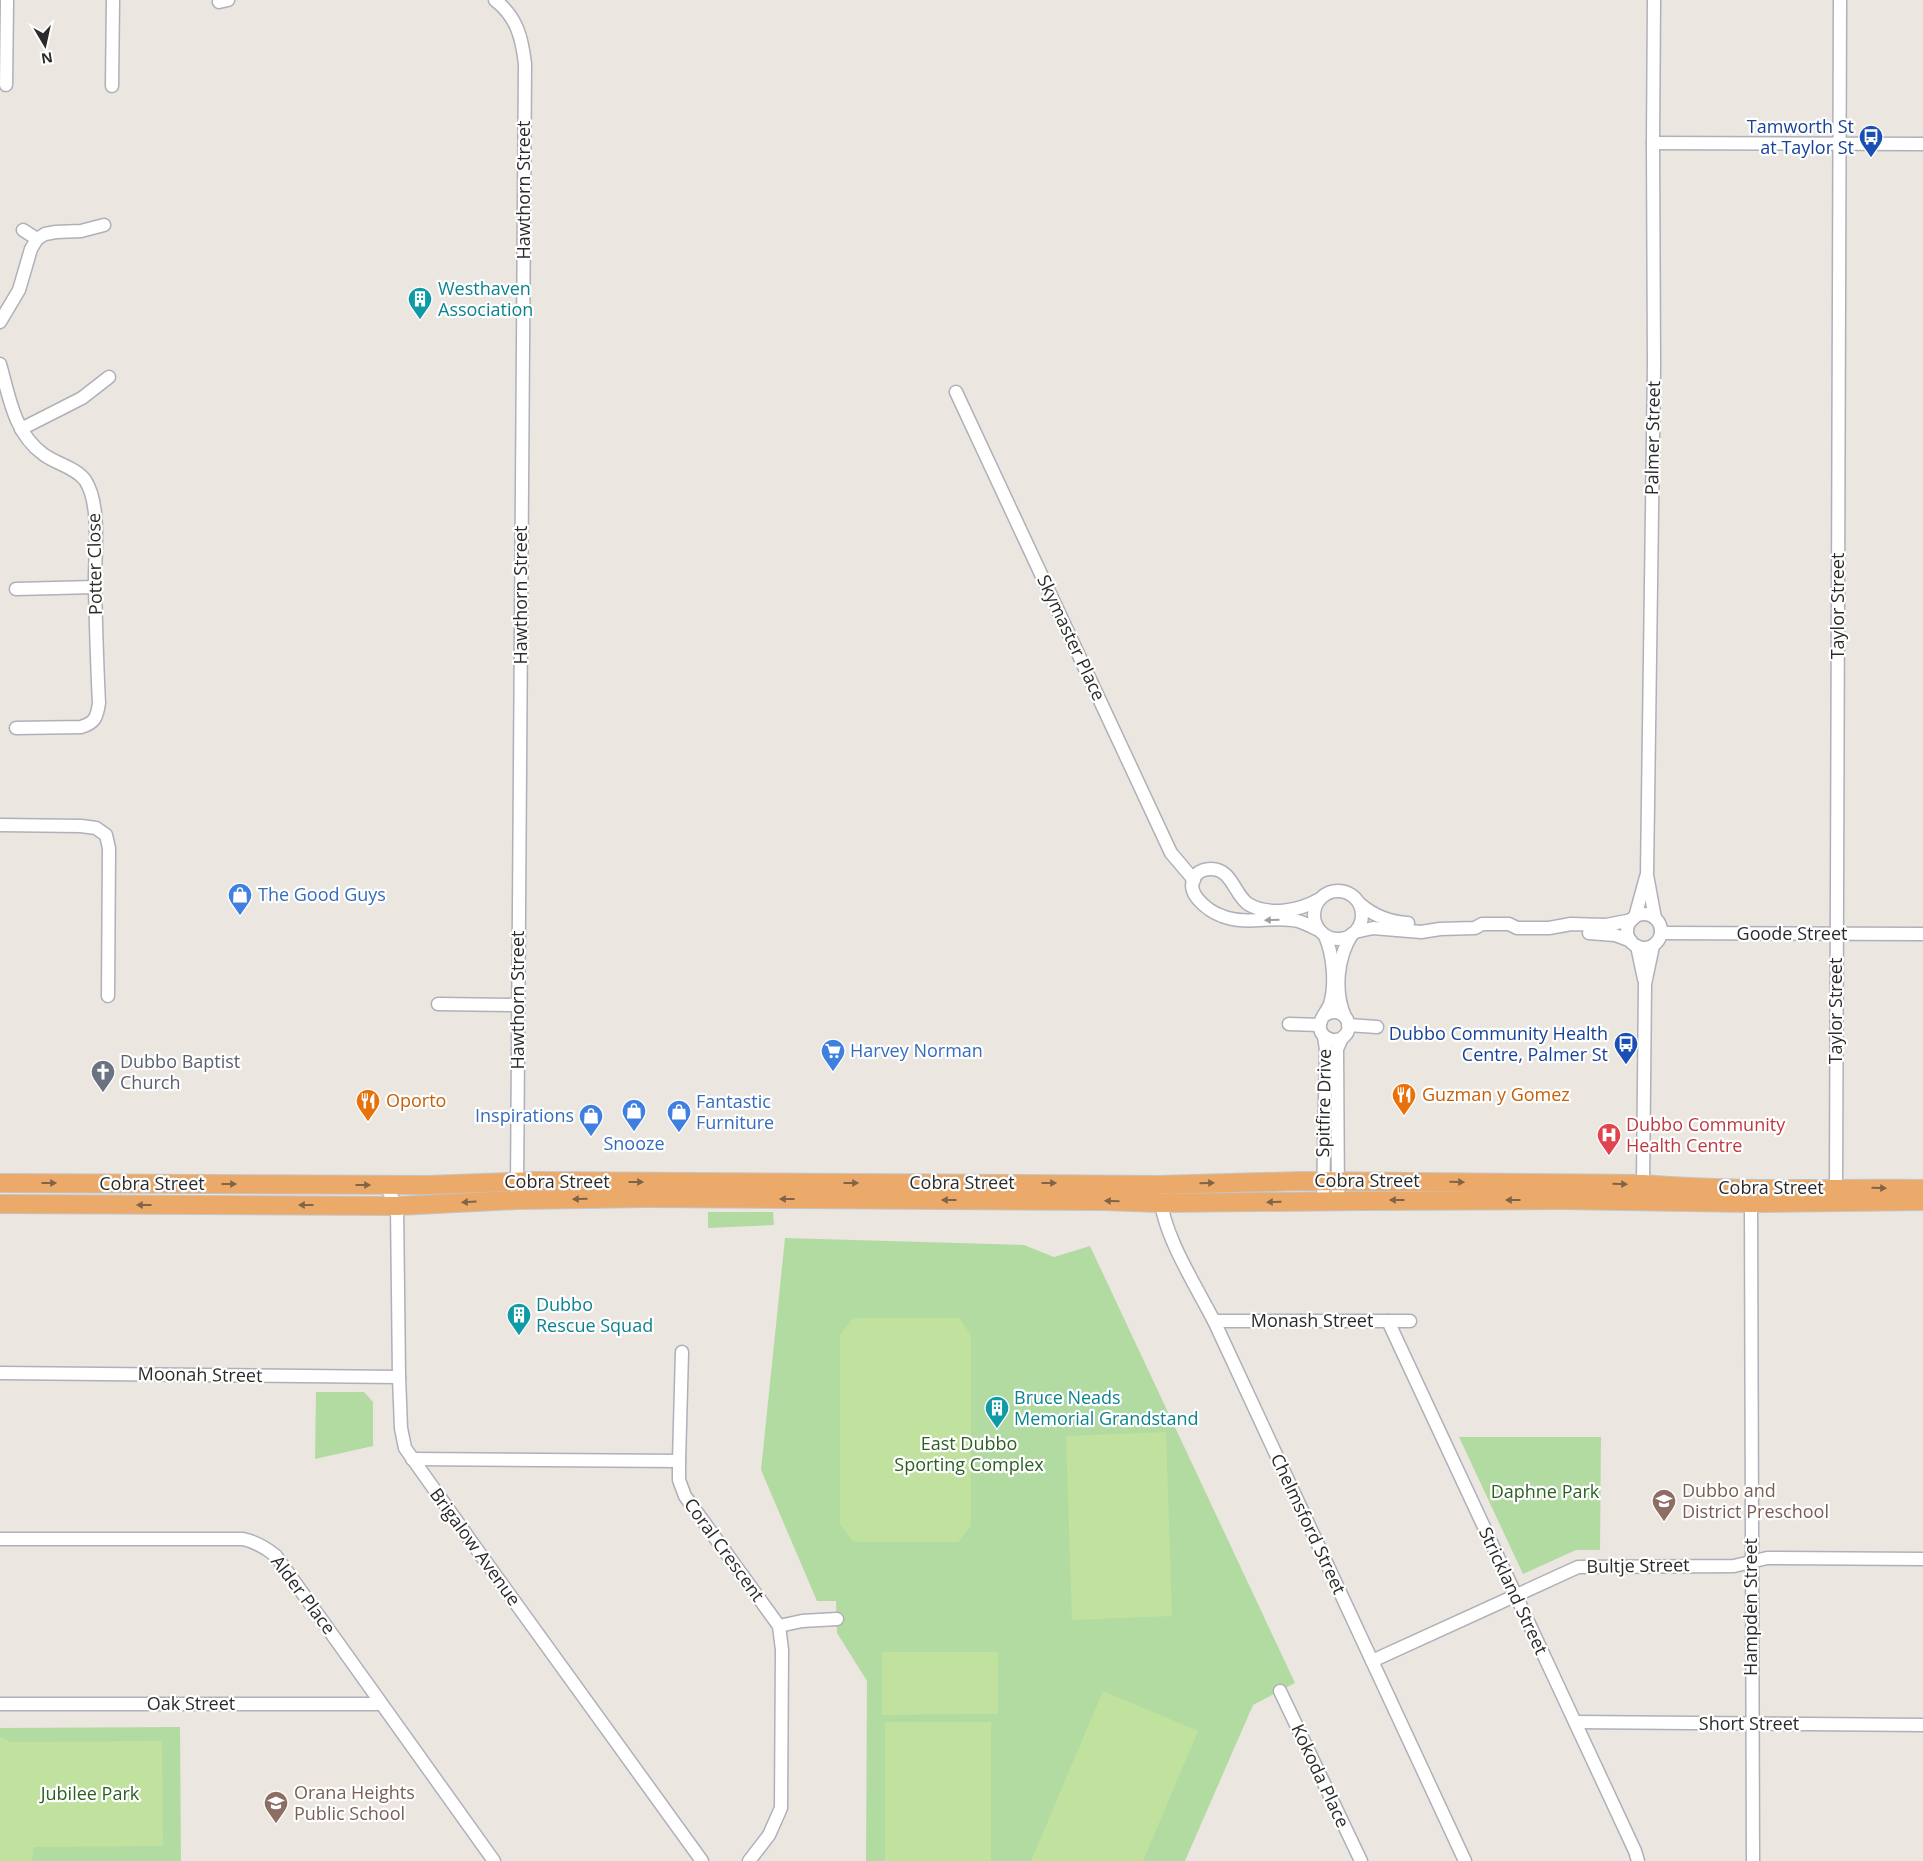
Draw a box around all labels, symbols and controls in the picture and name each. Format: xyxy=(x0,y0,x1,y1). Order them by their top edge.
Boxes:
north arrow xyxy=(20,20,70,70)
text: N xyxy=(40,48,54,69)
place label: Tamworth St at Taylor St xyxy=(1747,114,1854,159)
street label: Hawthorn Street xyxy=(511,121,535,259)
bus stop icon: Tamworth St at Taylor St xyxy=(1858,124,1884,158)
place label: Westhaven Association xyxy=(438,276,533,321)
building icon: Westhaven Association xyxy=(407,286,433,320)
street label: Palmer Street xyxy=(1639,381,1665,495)
street label: Potter Close xyxy=(81,513,107,615)
street label: Hawthorn Street xyxy=(508,526,532,664)
street label: Taylor Street xyxy=(1825,553,1849,659)
street label: Skymaster Place xyxy=(1032,571,1112,704)
shop icon: The Good Guys xyxy=(227,882,253,916)
place label: The Good Guys xyxy=(258,882,386,906)
one-way arrow xyxy=(1264,916,1280,924)
street label: Goode Street xyxy=(1737,921,1847,945)
street label: Hawthorn Street xyxy=(505,931,529,1069)
street label: Taylor Street xyxy=(1823,958,1847,1064)
place label: Dubbo Community Health Centre, Palmer St xyxy=(1389,1021,1608,1066)
bus stop icon: Dubbo Community Health Centre, Palmer St xyxy=(1613,1031,1639,1065)
supermarket icon: Harvey Norman xyxy=(820,1038,846,1072)
place label: Harvey Norman xyxy=(850,1038,983,1062)
street label: Spitfire Drive xyxy=(1310,1048,1336,1158)
place label: Dubbo Baptist Church xyxy=(120,1049,240,1094)
church icon: Dubbo Baptist Church xyxy=(90,1059,116,1093)
restaurant icon: Guzman y Gomez xyxy=(1391,1082,1417,1116)
place label: Guzman y Gomez xyxy=(1422,1082,1570,1106)
restaurant icon: Oporto xyxy=(355,1088,381,1122)
place label: Oporto xyxy=(386,1088,446,1112)
place label: Fantastic Furniture xyxy=(696,1089,774,1134)
shop icon: Snooze xyxy=(621,1098,647,1132)
shop icon: Fantastic Furniture xyxy=(666,1099,692,1133)
place label: Inspirations xyxy=(475,1103,574,1127)
shop icon: Inspirations xyxy=(578,1103,604,1137)
place label: Dubbo Community Health Centre xyxy=(1626,1112,1786,1157)
hospital icon: Dubbo Community Health Centre xyxy=(1596,1122,1622,1156)
place label: Snooze xyxy=(603,1131,665,1155)
street label: Cobra Street xyxy=(1314,1168,1420,1192)
street label: Cobra Street xyxy=(504,1169,610,1193)
street label: Cobra Street xyxy=(909,1170,1015,1194)
street label: Cobra Street xyxy=(99,1171,205,1195)
street label: Cobra Street xyxy=(1718,1175,1824,1199)
one-way arrow xyxy=(628,1178,644,1186)
one-way arrow xyxy=(1449,1178,1465,1186)
one-way arrow xyxy=(41,1179,57,1187)
one-way arrow xyxy=(843,1179,859,1187)
one-way arrow xyxy=(1200,1179,1216,1187)
one-way arrow xyxy=(221,1180,237,1188)
one-way arrow xyxy=(1041,1180,1057,1188)
one-way arrow xyxy=(1612,1180,1628,1188)
one-way arrow xyxy=(355,1181,371,1189)
one-way arrow xyxy=(1872,1185,1888,1193)
one-way arrow xyxy=(572,1195,588,1203)
one-way arrow xyxy=(778,1195,794,1203)
one-way arrow xyxy=(941,1196,957,1204)
one-way arrow xyxy=(1505,1196,1521,1204)
one-way arrow xyxy=(1103,1197,1119,1205)
one-way arrow xyxy=(1389,1197,1405,1205)
one-way arrow xyxy=(1266,1198,1282,1206)
one-way arrow xyxy=(460,1199,476,1207)
one-way arrow xyxy=(135,1201,151,1209)
one-way arrow xyxy=(298,1201,314,1209)
place label: Dubbo Rescue Squad xyxy=(536,1292,653,1337)
building icon: Dubbo Rescue Squad xyxy=(506,1302,532,1336)
street label: Monash Street xyxy=(1251,1308,1373,1332)
street label: Moonah Street xyxy=(137,1361,263,1387)
place label: Bruce Neads Memorial Grandstand xyxy=(1014,1385,1198,1430)
building icon: Bruce Neads Memorial Grandstand xyxy=(984,1395,1010,1429)
park label: East Dubbo Sporting Complex xyxy=(894,1431,1044,1476)
street label: Chelmsford Street xyxy=(1266,1449,1352,1598)
place label: Dubbo and District Preschool xyxy=(1682,1478,1829,1523)
park label: Daphne Park xyxy=(1491,1479,1600,1503)
street label: Brigalow Avenue xyxy=(425,1483,527,1610)
school or university icon: Dubbo and District Preschool xyxy=(1651,1488,1677,1522)
street label: Coral Crescent xyxy=(679,1493,770,1606)
street label: Strickland Street xyxy=(1474,1523,1554,1658)
street label: Hampden Street xyxy=(1738,1538,1762,1676)
street label: Alder Place xyxy=(266,1550,341,1639)
street label: Bultje Street xyxy=(1586,1552,1690,1578)
street label: Oak Street xyxy=(147,1691,235,1715)
street label: Short Street xyxy=(1699,1711,1799,1735)
street label: Kokoda Place xyxy=(1286,1720,1355,1831)
place label: Orana Heights Public School xyxy=(294,1780,415,1825)
park label: Jubilee Park xyxy=(39,1781,140,1805)
school or university icon: Orana Heights Public School xyxy=(263,1790,289,1824)

